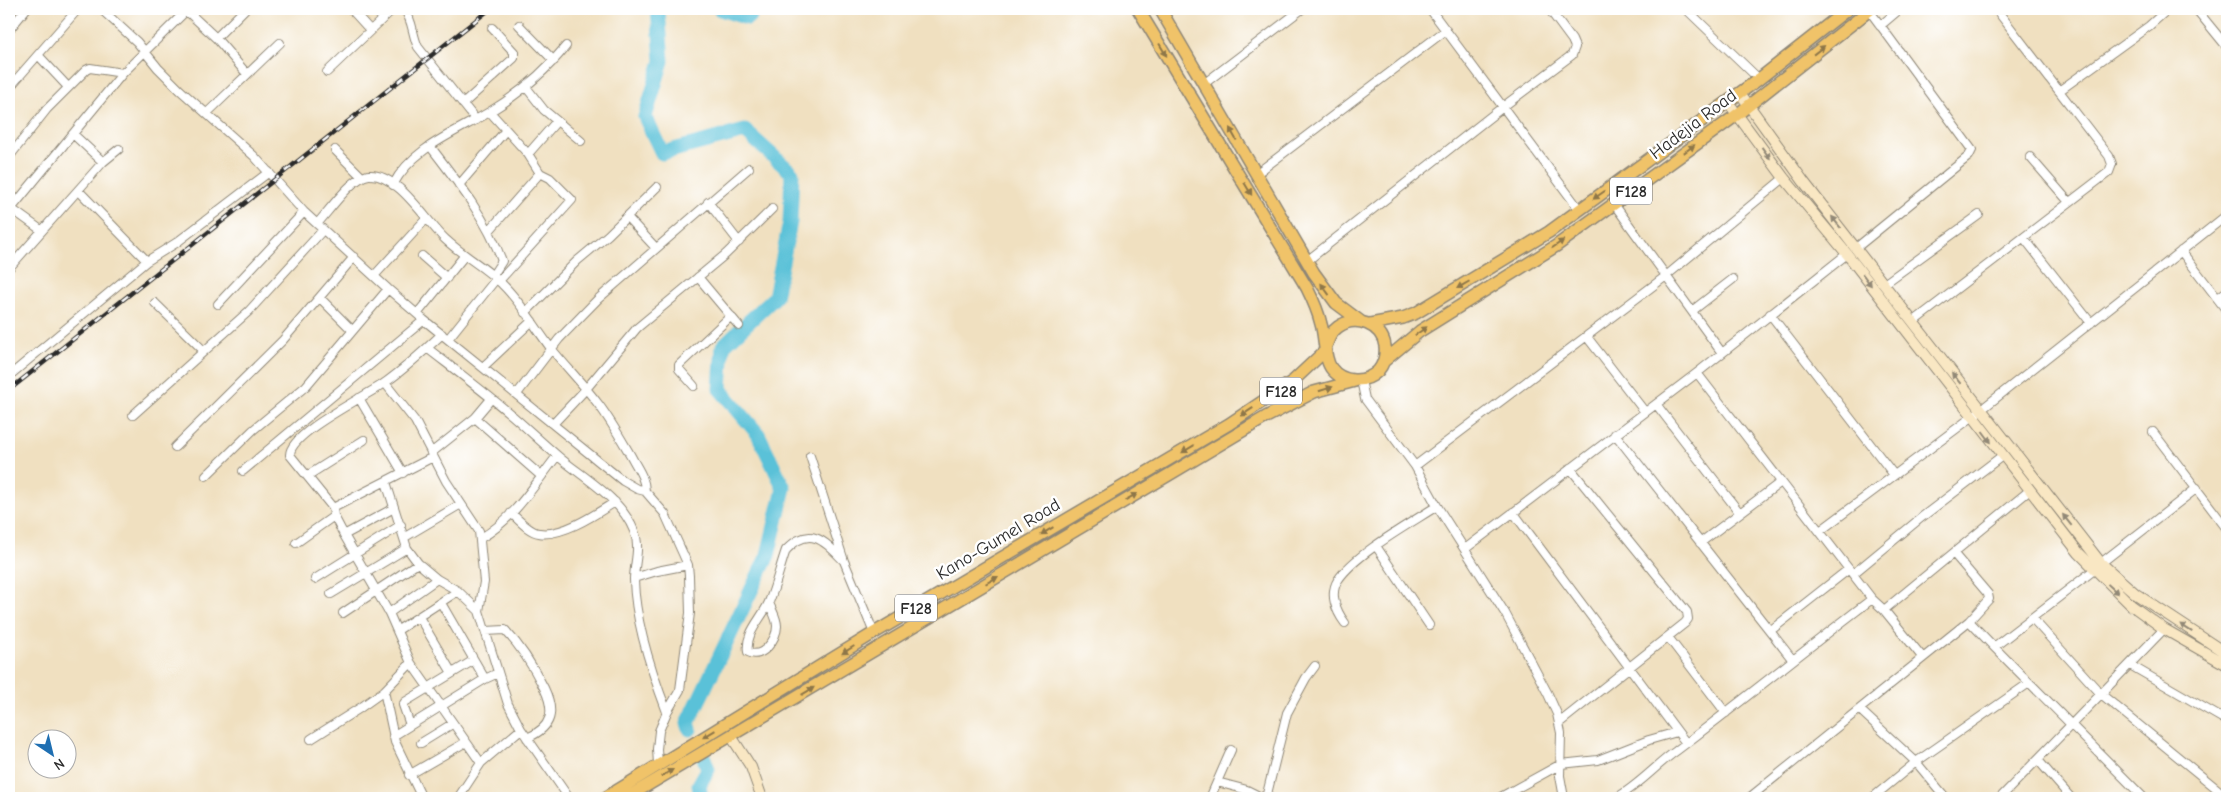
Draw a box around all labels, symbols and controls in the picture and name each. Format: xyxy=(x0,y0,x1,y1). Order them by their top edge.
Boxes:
one-way arrow xyxy=(1158,44,1168,57)
one-way arrow xyxy=(1812,45,1825,56)
street label: Hadejia Road xyxy=(1646,85,1741,164)
one-way arrow xyxy=(1229,127,1237,141)
one-way arrow xyxy=(1683,144,1696,154)
one-way arrow xyxy=(1761,146,1771,160)
road number: F128 xyxy=(1610,178,1652,205)
one-way arrow xyxy=(1243,183,1252,196)
one-way arrow xyxy=(1592,190,1605,200)
one-way arrow xyxy=(1830,216,1841,229)
one-way arrow xyxy=(1551,239,1565,249)
one-way arrow xyxy=(1862,273,1872,287)
one-way arrow xyxy=(1456,280,1470,289)
one-way arrow xyxy=(1320,282,1330,296)
one-way arrow xyxy=(1414,326,1427,336)
one-way arrow xyxy=(1951,372,1962,385)
road number: F128 xyxy=(1260,378,1302,404)
one-way arrow xyxy=(1319,384,1334,392)
one-way arrow xyxy=(1240,408,1254,417)
one-way arrow xyxy=(1982,430,1993,443)
one-way arrow xyxy=(1181,444,1194,453)
one-way arrow xyxy=(1124,493,1139,501)
street label: Kano-Gumel Road xyxy=(932,494,1064,585)
one-way arrow xyxy=(2061,514,2072,527)
one-way arrow xyxy=(1041,526,1054,535)
one-way arrow xyxy=(984,576,999,584)
one-way arrow xyxy=(2107,583,2119,595)
road number: F128 xyxy=(895,594,937,622)
one-way arrow xyxy=(2180,623,2193,633)
one-way arrow xyxy=(841,645,854,655)
one-way arrow xyxy=(801,686,814,695)
one-way arrow xyxy=(702,729,715,738)
north arrow xyxy=(28,730,78,780)
text: N xyxy=(51,755,68,774)
one-way arrow xyxy=(660,769,675,777)

